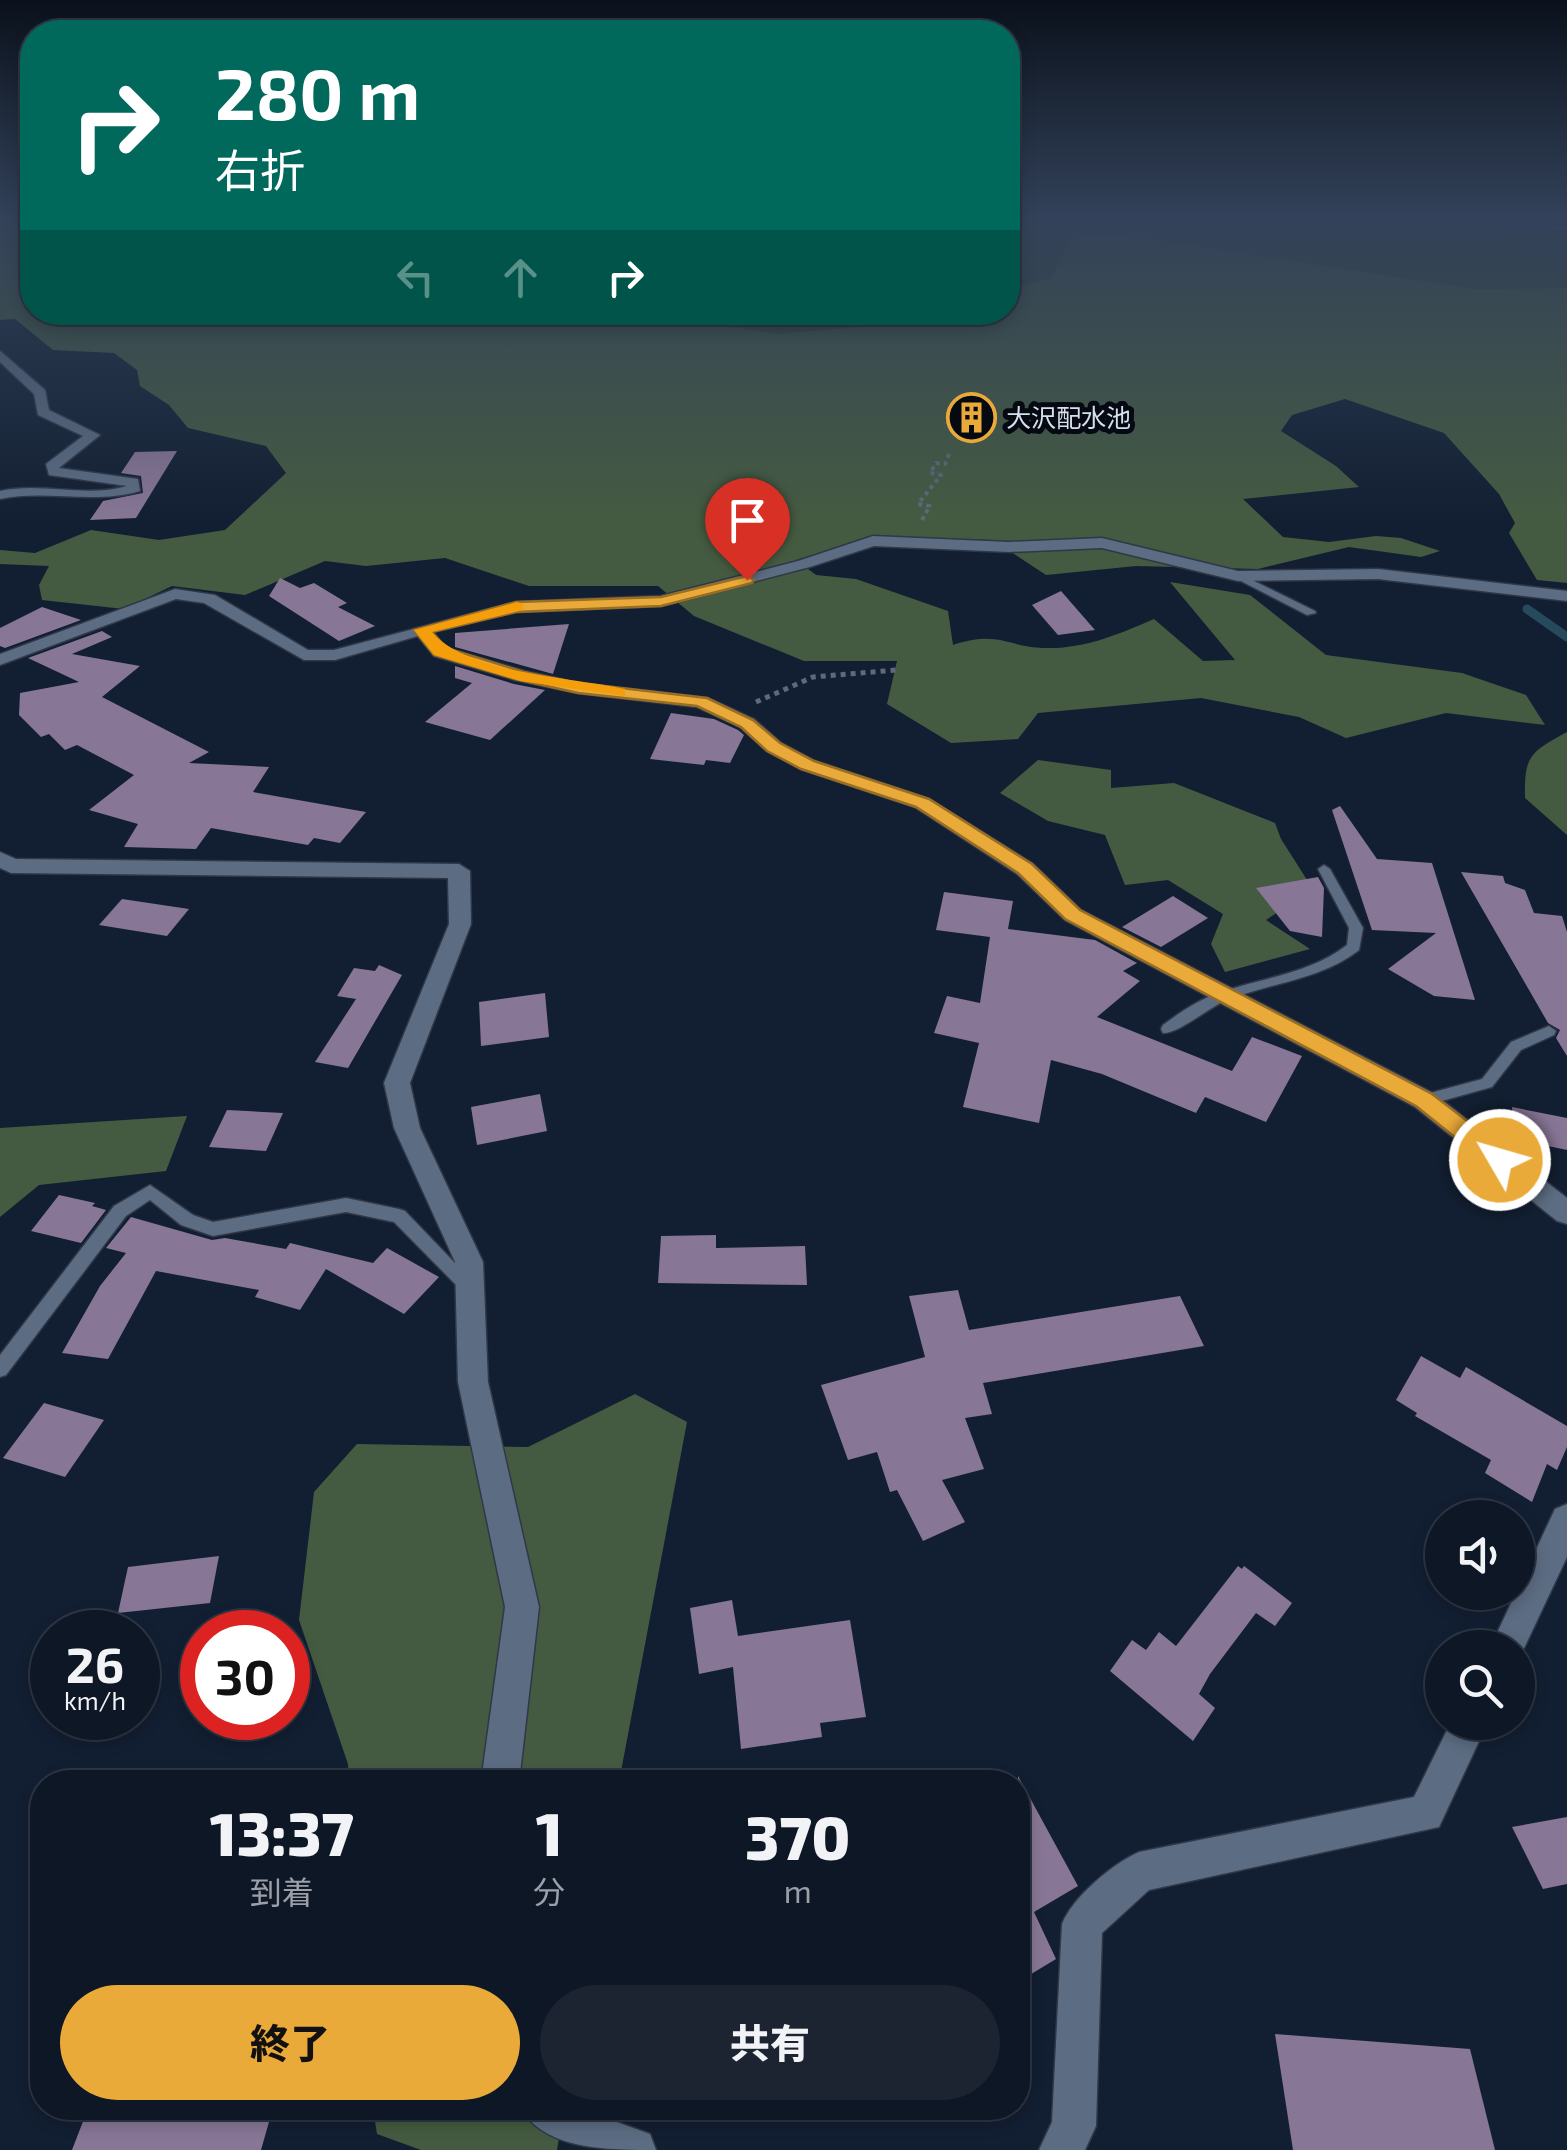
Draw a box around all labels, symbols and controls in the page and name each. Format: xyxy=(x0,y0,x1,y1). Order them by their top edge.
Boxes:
text: 280 m xyxy=(215,50,420,134)
icon: right xyxy=(50,60,180,190)
text: 右折 xyxy=(215,142,305,196)
icon: left xyxy=(388,250,443,305)
icon: ahead xyxy=(493,250,548,305)
icon: right xyxy=(598,250,653,305)
building icon: 大沢配水池 xyxy=(945,391,997,443)
place label: 大沢配水池 xyxy=(1006,402,1131,432)
pin xyxy=(705,478,790,581)
icon: arrive xyxy=(720,493,775,548)
position arrow xyxy=(1448,1108,1552,1212)
map controls xyxy=(1425,1500,1535,1740)
button: sound xyxy=(1425,1500,1535,1610)
speed limit sign: 30 xyxy=(180,1610,310,1740)
button: search xyxy=(1425,1630,1535,1740)
text: 26 xyxy=(66,1633,124,1693)
text: km/h xyxy=(64,1685,126,1715)
text: 13:37 xyxy=(210,1796,354,1868)
text: 1 xyxy=(536,1796,563,1868)
text: 370 xyxy=(745,1800,850,1872)
text: m xyxy=(784,1871,812,1909)
text: 到着 xyxy=(250,1872,314,1910)
text: 分 xyxy=(533,1872,565,1910)
button: 終了 xyxy=(60,1985,520,2100)
button: 共有 xyxy=(540,1985,1000,2100)

